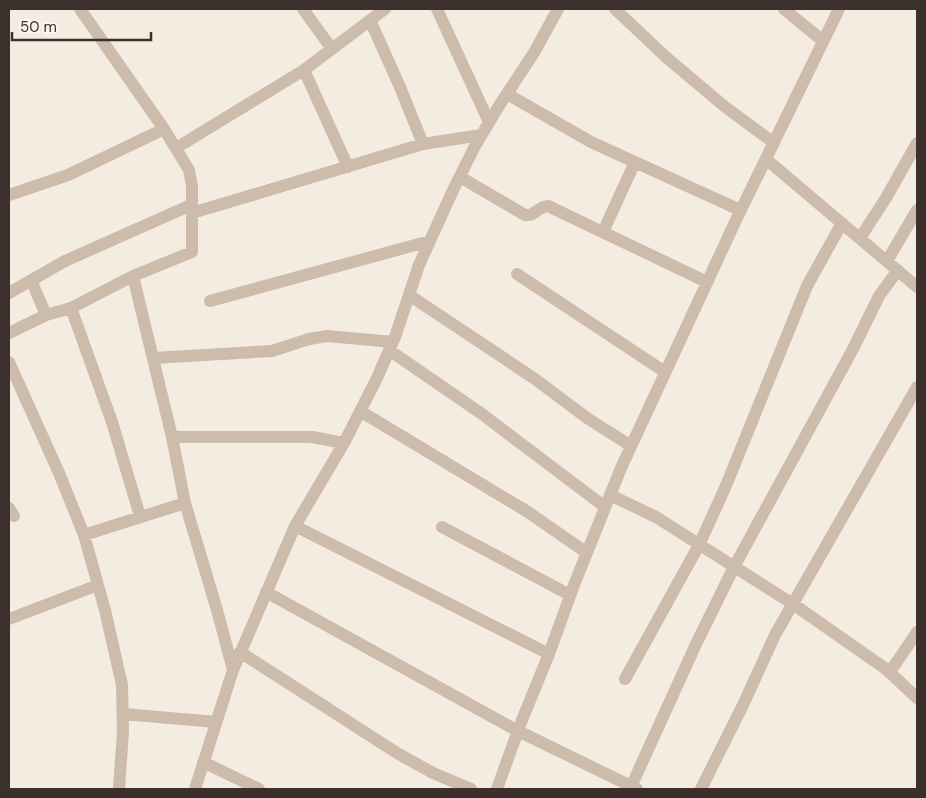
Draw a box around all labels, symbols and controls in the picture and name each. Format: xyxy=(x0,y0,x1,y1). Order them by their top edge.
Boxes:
scale bar xyxy=(12,10,151,42)
text: 50 m xyxy=(20,17,57,37)

